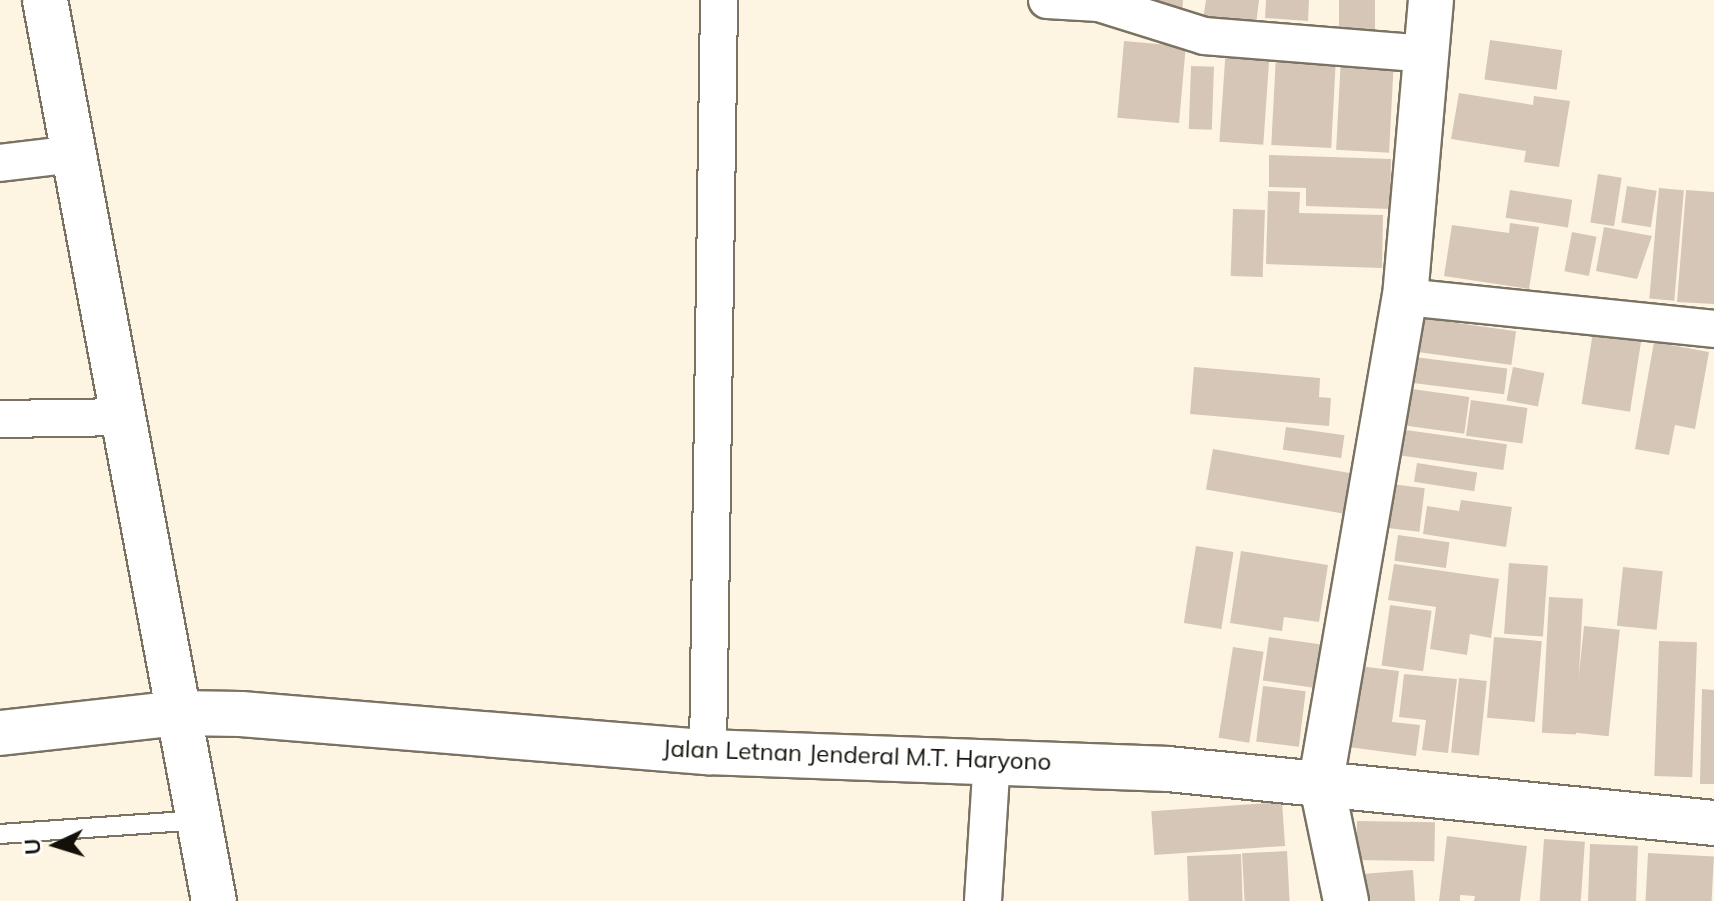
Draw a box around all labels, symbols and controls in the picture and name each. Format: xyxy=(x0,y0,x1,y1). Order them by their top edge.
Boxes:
street label: Jalan Letnan Jenderal M.T. Haryono xyxy=(662,734,1052,776)
north arrow xyxy=(16,805,96,885)
text: U xyxy=(18,838,47,856)

